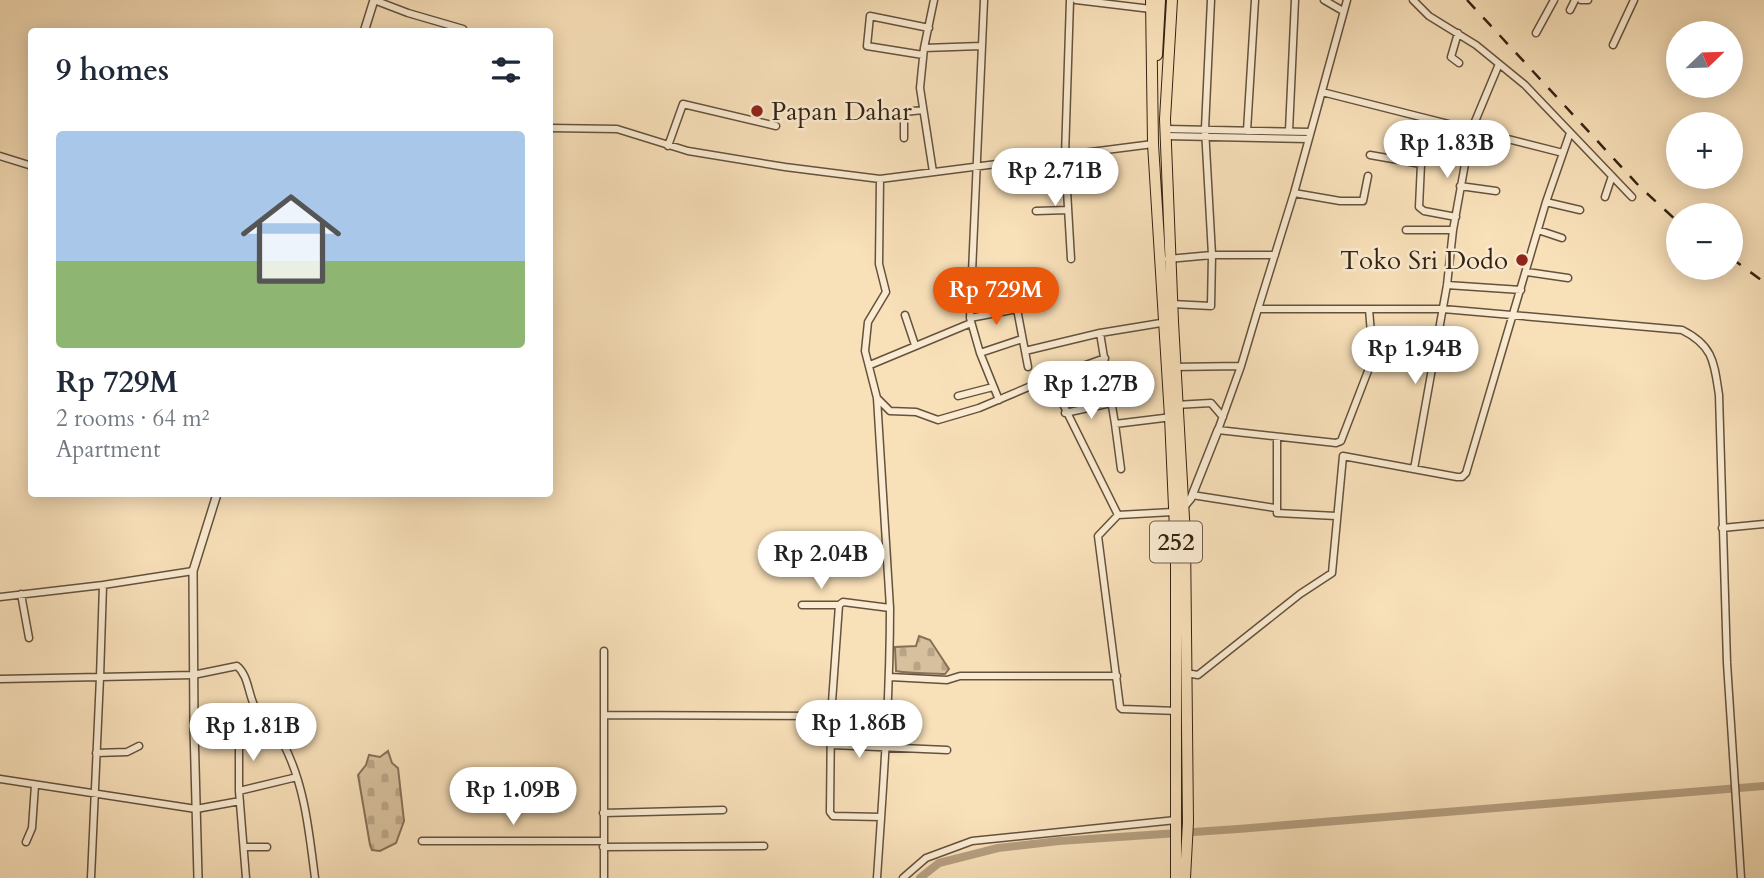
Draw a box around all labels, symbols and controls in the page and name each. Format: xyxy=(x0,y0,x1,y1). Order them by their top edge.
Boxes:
north arrow xyxy=(1666,21,1743,98)
map controls xyxy=(1666,21,1743,280)
text: 9 homes xyxy=(56,50,169,91)
icon: filters xyxy=(487,51,525,89)
place label: Papan Dahar xyxy=(771,94,912,129)
marker: Papan Dahar xyxy=(749,103,765,119)
button: + xyxy=(1666,112,1743,189)
pin: Rp 1.83B xyxy=(1375,120,1519,180)
text: Rp 1.83B xyxy=(1400,127,1494,158)
pin: Rp 2.71B xyxy=(983,148,1127,208)
text: Rp 2.71B xyxy=(1008,155,1102,186)
icon: home xyxy=(228,176,354,302)
button: − xyxy=(1666,203,1743,280)
place label: Toko Sri Dodo xyxy=(1340,243,1508,278)
marker: Toko Sri Dodo xyxy=(1514,252,1530,268)
pin: Rp 729M xyxy=(931,268,1061,327)
text: Rp 729M xyxy=(949,274,1043,305)
pin: Rp 1.94B xyxy=(1343,326,1487,386)
text: Rp 1.94B xyxy=(1368,333,1462,364)
text: Rp 729M xyxy=(56,362,178,403)
pin: Rp 1.27B xyxy=(1019,362,1163,421)
text: Rp 1.27B xyxy=(1044,368,1138,399)
text: 2 rooms · 64 m² xyxy=(56,403,209,434)
text: Apartment xyxy=(56,434,160,465)
road number: 252 xyxy=(1150,522,1202,562)
pin: Rp 2.04B xyxy=(749,532,893,591)
text: Rp 2.04B xyxy=(774,538,868,569)
pin: Rp 1.86B xyxy=(787,700,931,760)
pin: Rp 1.81B xyxy=(181,704,325,763)
text: Rp 1.86B xyxy=(812,707,906,738)
text: Rp 1.81B xyxy=(206,710,300,741)
pin: Rp 1.09B xyxy=(441,768,585,827)
text: Rp 1.09B xyxy=(466,774,560,805)

